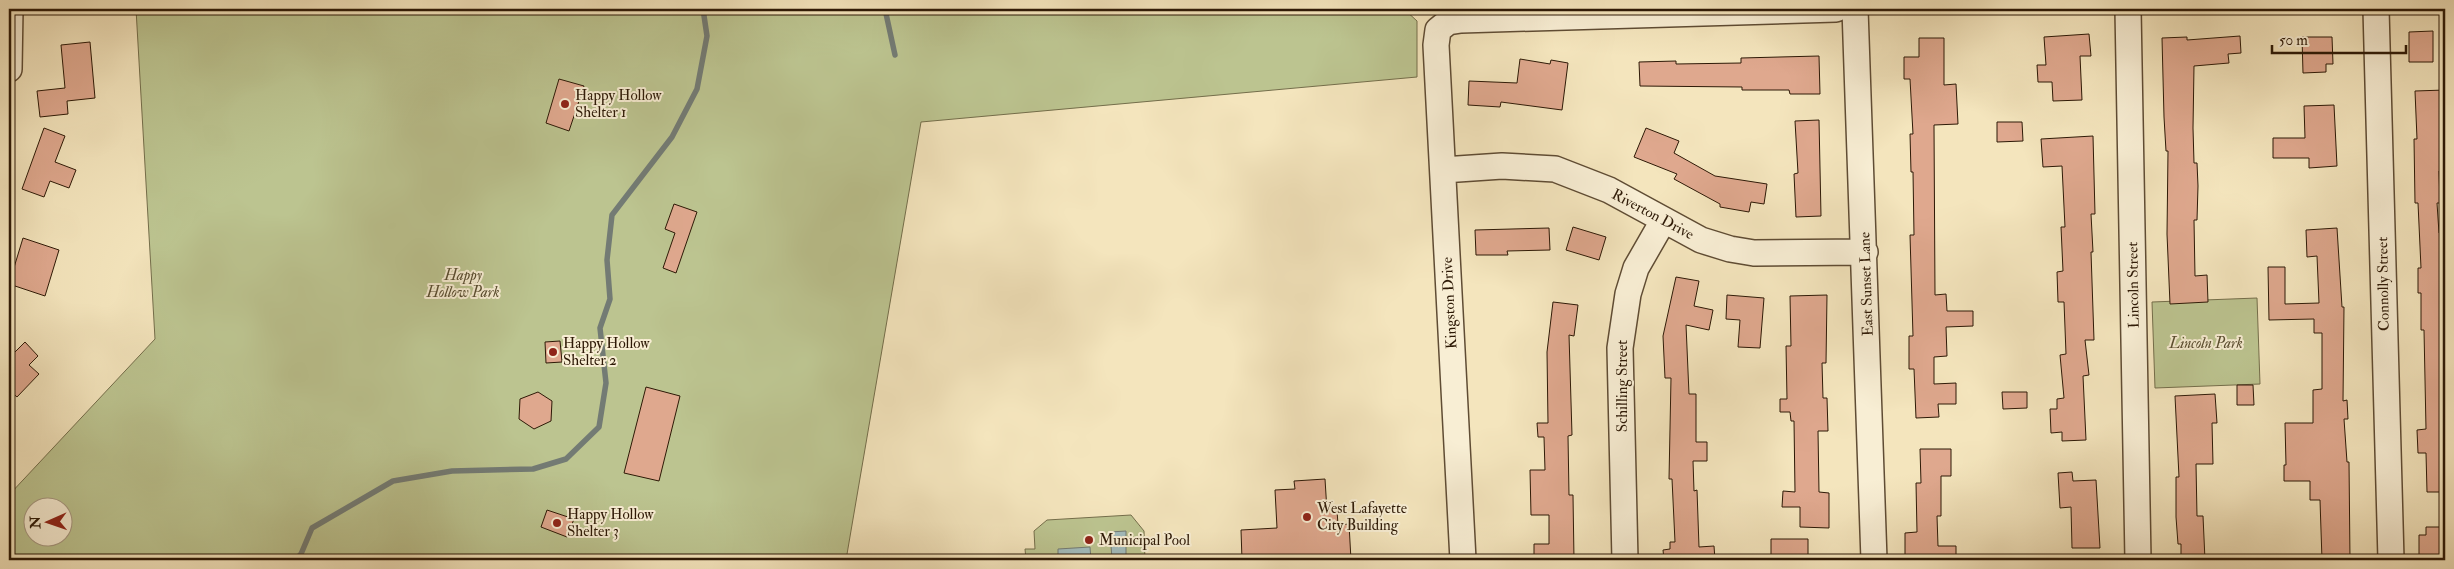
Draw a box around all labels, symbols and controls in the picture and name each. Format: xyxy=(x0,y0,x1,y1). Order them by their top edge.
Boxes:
scale bar xyxy=(2272,22,2405,54)
text: 50 m xyxy=(2279,31,2308,50)
place label: Happy Hollow Shelter 1 xyxy=(575,86,662,122)
marker: Happy Hollow Shelter 1 xyxy=(559,98,571,110)
street label: Riverton Drive xyxy=(1609,185,1697,244)
street label: East Sunset Lane xyxy=(1855,231,1878,336)
street label: Connolly Street xyxy=(2373,237,2394,331)
street label: Lincoln Street xyxy=(2123,241,2144,328)
street label: Kingston Drive xyxy=(1438,257,1461,349)
park label: Happy Hollow Park xyxy=(426,266,499,302)
place label: Happy Hollow Shelter 2 xyxy=(563,334,650,370)
park label: Lincoln Park xyxy=(2168,334,2243,353)
street label: Schilling Street xyxy=(1613,340,1632,432)
marker: Happy Hollow Shelter 2 xyxy=(547,346,559,358)
north arrow xyxy=(22,496,72,546)
place label: West Lafayette City Building xyxy=(1316,499,1407,535)
place label: Happy Hollow Shelter 3 xyxy=(567,505,654,541)
marker: West Lafayette City Building xyxy=(1301,511,1313,523)
text: N xyxy=(27,515,44,530)
marker: Happy Hollow Shelter 3 xyxy=(551,517,563,529)
place label: Municipal Pool xyxy=(1099,531,1190,551)
marker: Municipal Pool xyxy=(1083,534,1095,546)

